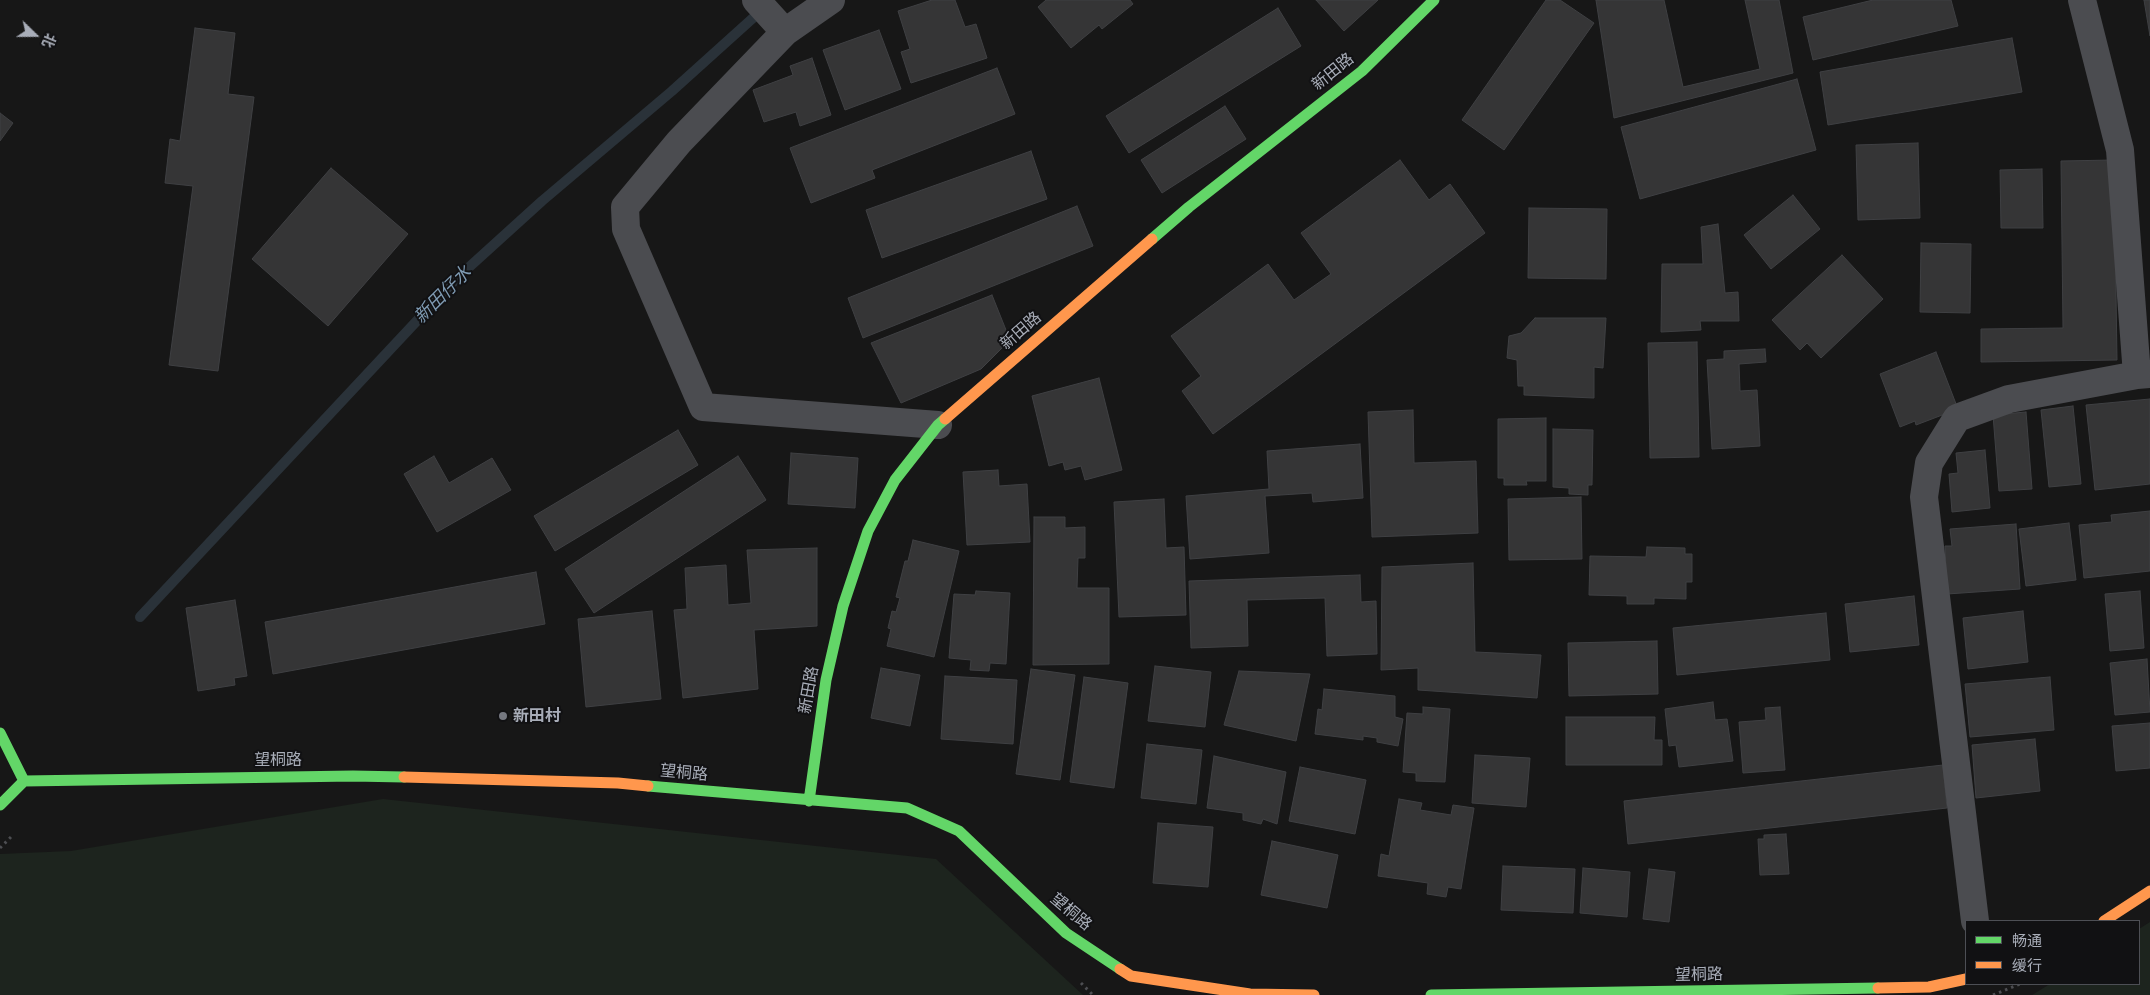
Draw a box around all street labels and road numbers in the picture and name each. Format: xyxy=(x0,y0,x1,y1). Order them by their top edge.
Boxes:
street label: 新田路 xyxy=(1308,49,1358,95)
street label: 新田路 xyxy=(997,308,1045,354)
street label: 新田路 xyxy=(795,665,823,715)
street label: 望桐路 xyxy=(254,750,302,770)
street label: 望桐路 xyxy=(659,761,709,785)
street label: 望桐路 xyxy=(1046,889,1096,935)
street label: 望桐路 xyxy=(1675,965,1723,985)

